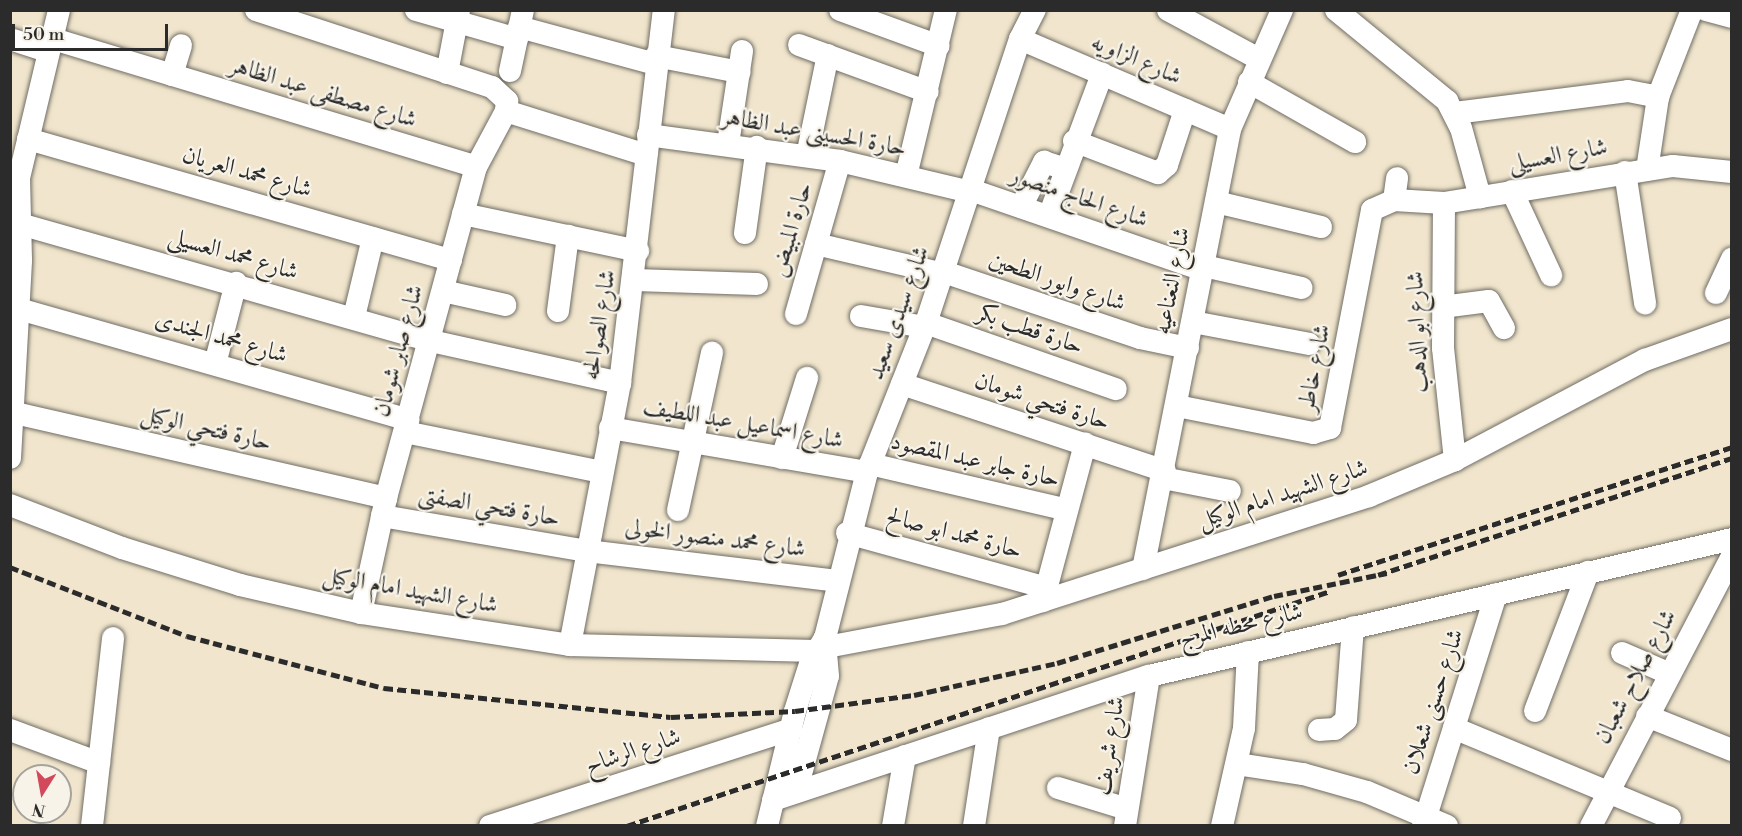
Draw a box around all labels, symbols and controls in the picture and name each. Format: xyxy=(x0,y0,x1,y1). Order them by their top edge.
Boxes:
scale bar xyxy=(15,12,171,50)
text: 50 m xyxy=(23,23,64,46)
street label: شارع الزاويه xyxy=(1086,28,1186,92)
street label: شارع مصطفى عبد الظاهر xyxy=(226,51,420,135)
street label: حارة الحسينى عبد الظاهر xyxy=(720,103,908,163)
street label: شارع العسيلى xyxy=(1506,133,1610,179)
street label: شارع محمد العريان xyxy=(179,141,315,205)
street label: شارع الحاج منصور xyxy=(1006,161,1152,235)
street label: حارة المبيض xyxy=(765,179,819,281)
street label: شارع محمد العسيلى xyxy=(165,223,301,287)
street label: شارع النعناعيه xyxy=(1149,225,1197,337)
street label: شارع سيدى سعيد xyxy=(861,242,937,384)
street label: شارع وابور الطحين xyxy=(985,245,1129,319)
street label: شارع الصوالحه xyxy=(577,268,623,382)
street label: شارع ابو الدهب xyxy=(1401,271,1435,393)
street label: شارع صابر شومان xyxy=(368,282,430,420)
street label: حارة قطب بكر xyxy=(973,298,1087,362)
street label: شارع محمد الجندى xyxy=(152,305,290,371)
street label: شارع خاطر xyxy=(1292,322,1338,414)
street label: حارة فتحي شومان xyxy=(971,367,1113,437)
street label: شارع اسماعيل عبد اللطيف xyxy=(641,392,845,456)
street label: حارة فتحي الوكيل xyxy=(138,400,274,458)
street label: حارة جابر عبد المقصود xyxy=(888,428,1062,494)
street label: شارع الشهيد امام الوكيل xyxy=(1194,454,1372,536)
street label: حارة فتحي الصفتى xyxy=(416,480,562,534)
street label: حارة محمد ابو صالح xyxy=(883,502,1025,566)
street label: شارع محمد منصور الخولى xyxy=(623,514,807,564)
street label: شارع الشهيد امام الوكيل xyxy=(320,561,500,621)
street label: شارع محطه المرج xyxy=(1176,598,1306,654)
street label: شارع صلاح شعبان xyxy=(1588,605,1684,749)
street label: شارع حسنى شعلان xyxy=(1397,626,1471,778)
street label: شارع شريف xyxy=(1088,694,1132,798)
street label: شارع الرشاح xyxy=(581,723,685,781)
north arrow xyxy=(12,764,72,824)
text: N xyxy=(31,799,47,821)

